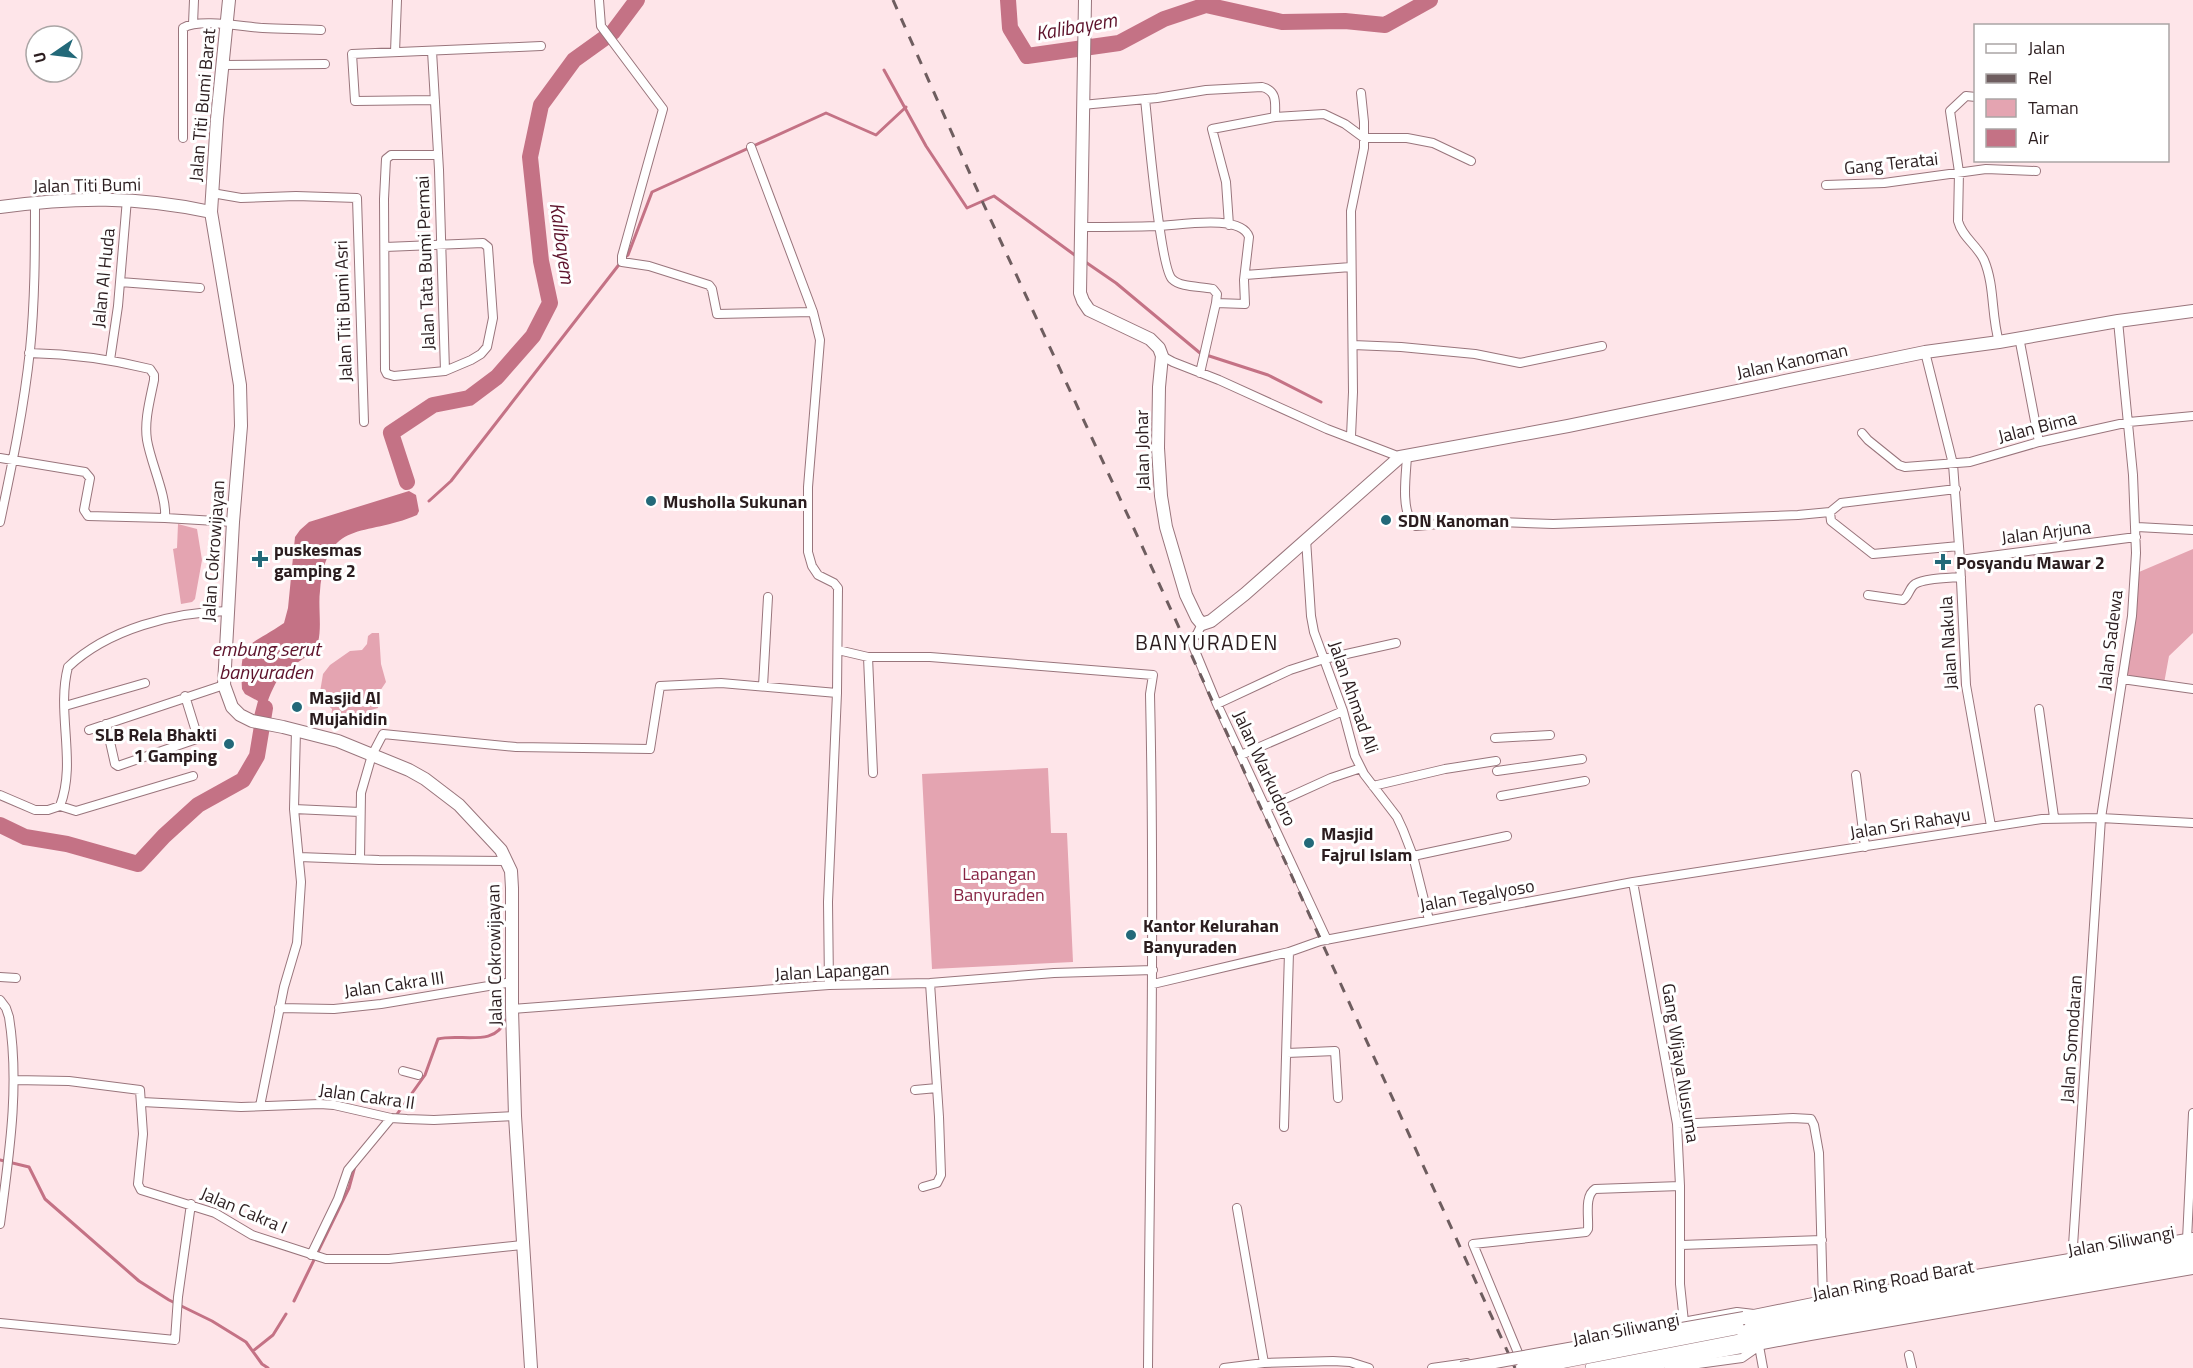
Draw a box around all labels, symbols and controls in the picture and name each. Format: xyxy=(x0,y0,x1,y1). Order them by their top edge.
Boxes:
water label: Kalibayem xyxy=(1033,4,1120,48)
north arrow xyxy=(24,24,84,84)
legend xyxy=(1974,24,2169,162)
street label: Jalan Titi Bumi Barat xyxy=(182,26,222,183)
text: Jalan xyxy=(2028,34,2065,61)
text: U xyxy=(27,50,52,66)
text: Rel xyxy=(2028,64,2052,91)
text: Taman xyxy=(2028,94,2079,121)
text: Air xyxy=(2028,124,2049,151)
street label: Gang Teratai xyxy=(1843,145,1939,181)
street label: Jalan Titi Bumi xyxy=(33,171,141,199)
street label: Jalan Tata Bumi Permai xyxy=(408,175,442,351)
water label: Kalibayem xyxy=(542,200,584,286)
street label: Jalan Al Huda xyxy=(84,227,122,329)
street label: Jalan Titi Bumi Asri xyxy=(327,240,359,382)
street label: Jalan Kanoman xyxy=(1734,336,1850,386)
street label: Jalan Bima xyxy=(1995,404,2079,450)
street label: Jalan Johar xyxy=(1128,409,1156,491)
street label: Jalan Cokrowijayan xyxy=(195,479,231,623)
place label: Musholla Sukunan xyxy=(663,488,807,515)
marker: Musholla Sukunan xyxy=(644,494,658,508)
place label: SDN Kanoman xyxy=(1398,507,1509,534)
marker: SDN Kanoman xyxy=(1379,513,1393,527)
street label: Jalan Arjuna xyxy=(2000,513,2092,551)
place label: puskesmas gamping 2 xyxy=(274,536,362,584)
place label: Posyandu Mawar 2 xyxy=(1956,549,2105,576)
marker: puskesmas gamping 2 xyxy=(251,550,269,568)
marker: Posyandu Mawar 2 xyxy=(1934,553,1952,571)
street label: Jalan Sadewa xyxy=(2090,588,2130,692)
street label: Jalan Nakula xyxy=(1932,596,1964,690)
district label: BANYURADEN xyxy=(1135,626,1279,658)
water label: embung serut banyuraden xyxy=(212,633,323,687)
street label: Jalan Ahmad Ali xyxy=(1322,637,1386,757)
place label: Masjid Al Mujahidin xyxy=(309,684,387,732)
marker: Masjid Al Mujahidin xyxy=(290,700,304,714)
street label: Jalan Warkudoro xyxy=(1226,706,1304,830)
place label: SLB Rela Bhakti 1 Gamping xyxy=(95,721,217,769)
marker: SLB Rela Bhakti 1 Gamping xyxy=(222,737,236,751)
street label: Jalan Sri Rahayu xyxy=(1848,800,1972,846)
place label: Masjid Fajrul Islam xyxy=(1321,820,1412,868)
marker: Masjid Fajrul Islam xyxy=(1302,836,1316,850)
park label: Lapangan Banyuraden xyxy=(953,860,1045,908)
street label: Jalan Tegalyoso xyxy=(1417,872,1537,918)
street label: Jalan Cokrowijayan xyxy=(479,884,509,1026)
place label: Kantor Kelurahan Banyuraden xyxy=(1143,912,1279,960)
marker: Kantor Kelurahan Banyuraden xyxy=(1124,928,1138,942)
street label: Jalan Lapangan xyxy=(774,955,890,987)
street label: Jalan Cakra III xyxy=(342,964,446,1004)
street label: Jalan Somodaran xyxy=(2053,974,2089,1104)
street label: Gang Wijaya Nusuma xyxy=(1655,981,1707,1145)
street label: Jalan Cakra II xyxy=(317,1076,417,1116)
street label: Jalan Cakra I xyxy=(196,1180,292,1240)
street label: Jalan Siliwangi xyxy=(2065,1218,2177,1264)
street label: Jalan Ring Road Barat xyxy=(1810,1252,1977,1307)
street label: Jalan Siliwangi xyxy=(1570,1305,1682,1353)

